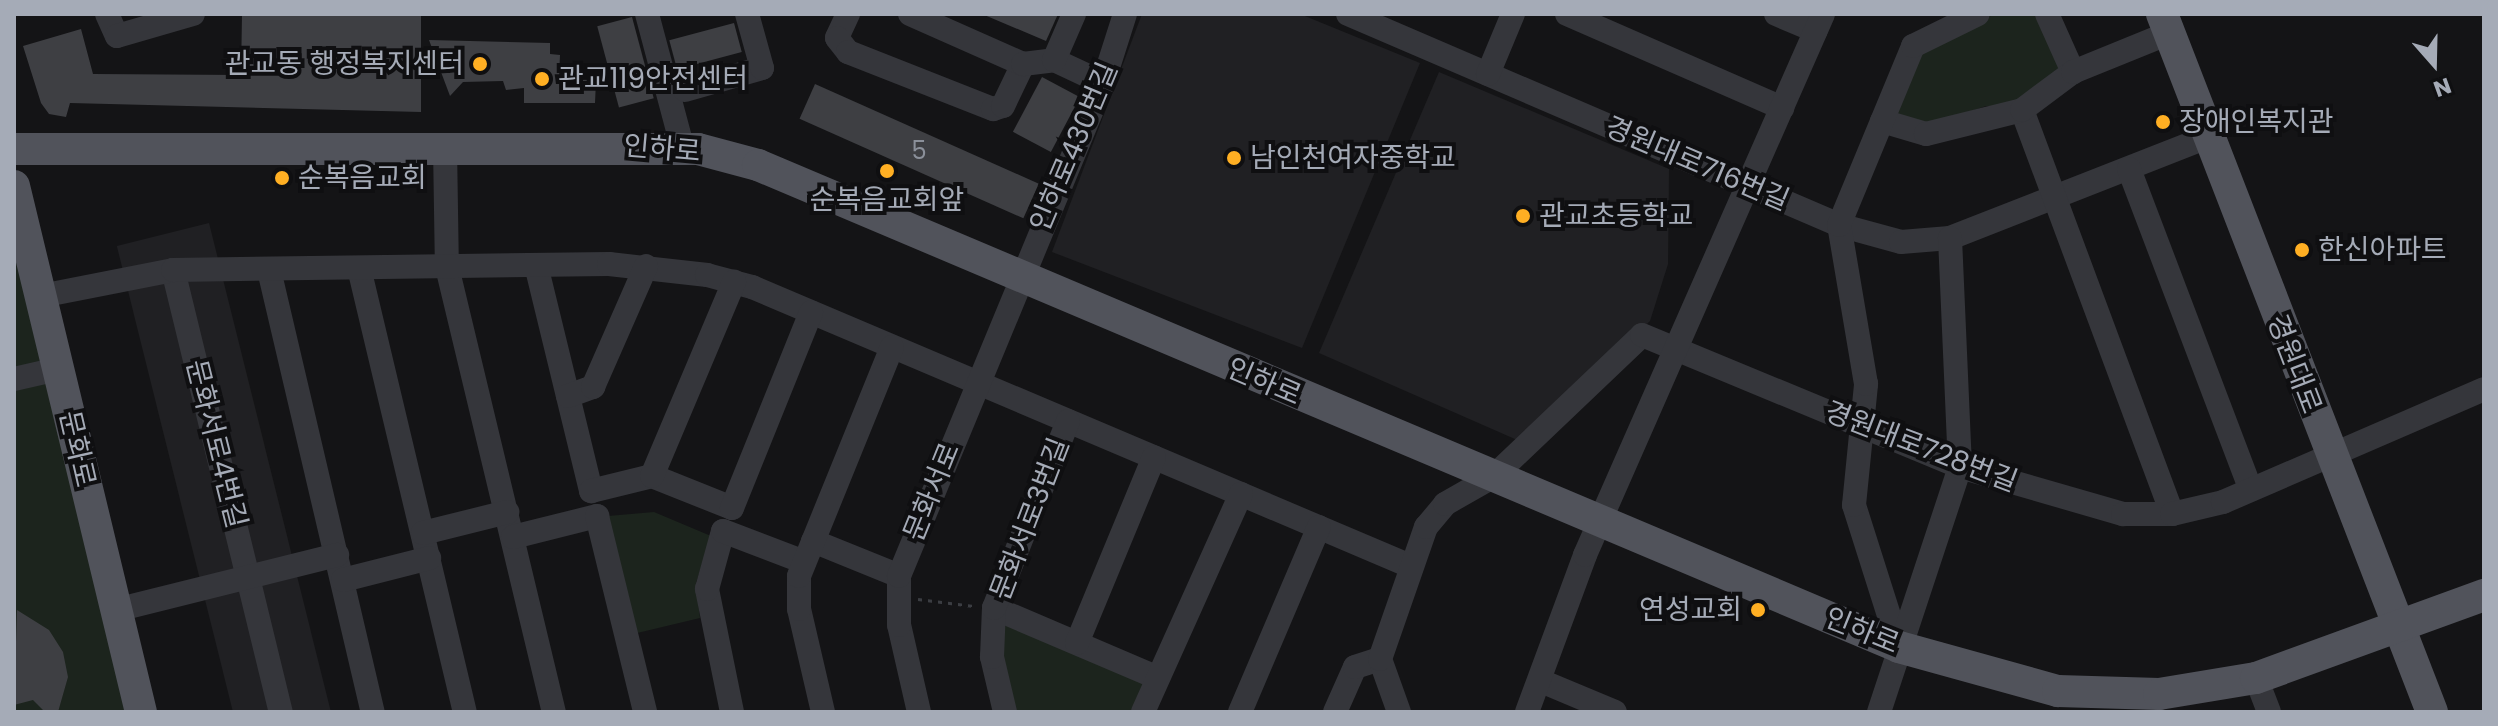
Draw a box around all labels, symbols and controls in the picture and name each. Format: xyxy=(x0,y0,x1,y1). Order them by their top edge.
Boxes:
north arrow xyxy=(2394,24,2474,104)
place label: 관교동 행정복지센터 xyxy=(225,47,464,81)
marker: 관교동 행정복지센터 xyxy=(471,55,489,73)
street label: 인하로430번길 xyxy=(1023,57,1125,237)
place label: 관교119안전센터 xyxy=(558,62,748,96)
marker: 관교119안전센터 xyxy=(533,70,551,88)
text: N xyxy=(2429,70,2455,104)
place label: 장애인복지관 xyxy=(2179,105,2334,139)
street label: 경원대로716번길 xyxy=(1600,110,1794,218)
marker: 장애인복지관 xyxy=(2154,113,2172,131)
street label: 인하로 xyxy=(622,129,702,169)
house number: 5 xyxy=(911,137,927,165)
place label: 남인천여자중학교 xyxy=(1250,141,1456,175)
marker: 남인천여자중학교 xyxy=(1225,149,1243,167)
place label: 순복음교회 xyxy=(298,161,427,195)
marker: 순복음교회앞 xyxy=(878,162,896,180)
marker: 순복음교회 xyxy=(273,169,291,187)
place label: 순복음교회앞 xyxy=(810,183,964,217)
place label: 관교초등학교 xyxy=(1539,199,1694,233)
marker: 관교초등학교 xyxy=(1514,207,1532,225)
place label: 한신아파트 xyxy=(2318,233,2447,267)
marker: 한신아파트 xyxy=(2293,241,2311,259)
street label: 경원대로 xyxy=(2260,310,2328,418)
street label: 인하로 xyxy=(1222,351,1306,413)
street label: 문화서로4번길 xyxy=(179,356,253,532)
street label: 경원대로728번길 xyxy=(1820,395,2022,499)
street label: 문화로 xyxy=(52,408,102,490)
street label: 문화서로3번길 xyxy=(984,433,1076,605)
street label: 문화서로 xyxy=(897,438,967,546)
place label: 연성교회 xyxy=(1639,593,1742,627)
marker: 연성교회 xyxy=(1749,601,1767,619)
street label: 인하로 xyxy=(1820,601,1904,661)

